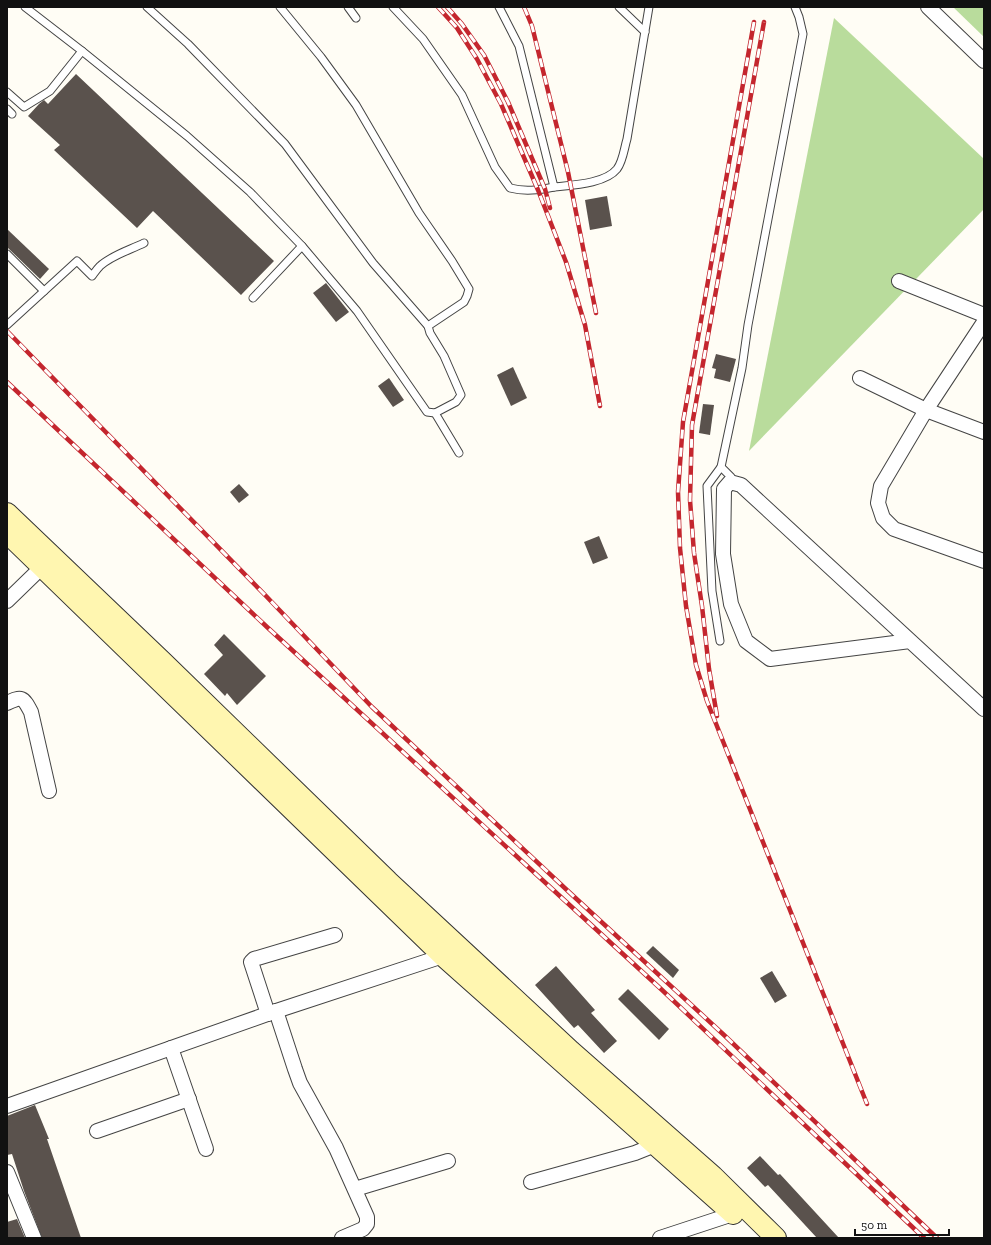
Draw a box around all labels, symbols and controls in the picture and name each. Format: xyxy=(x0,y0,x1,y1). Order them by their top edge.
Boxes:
scale bar xyxy=(855,1211,949,1237)
text: 50 m xyxy=(861,1218,888,1232)

